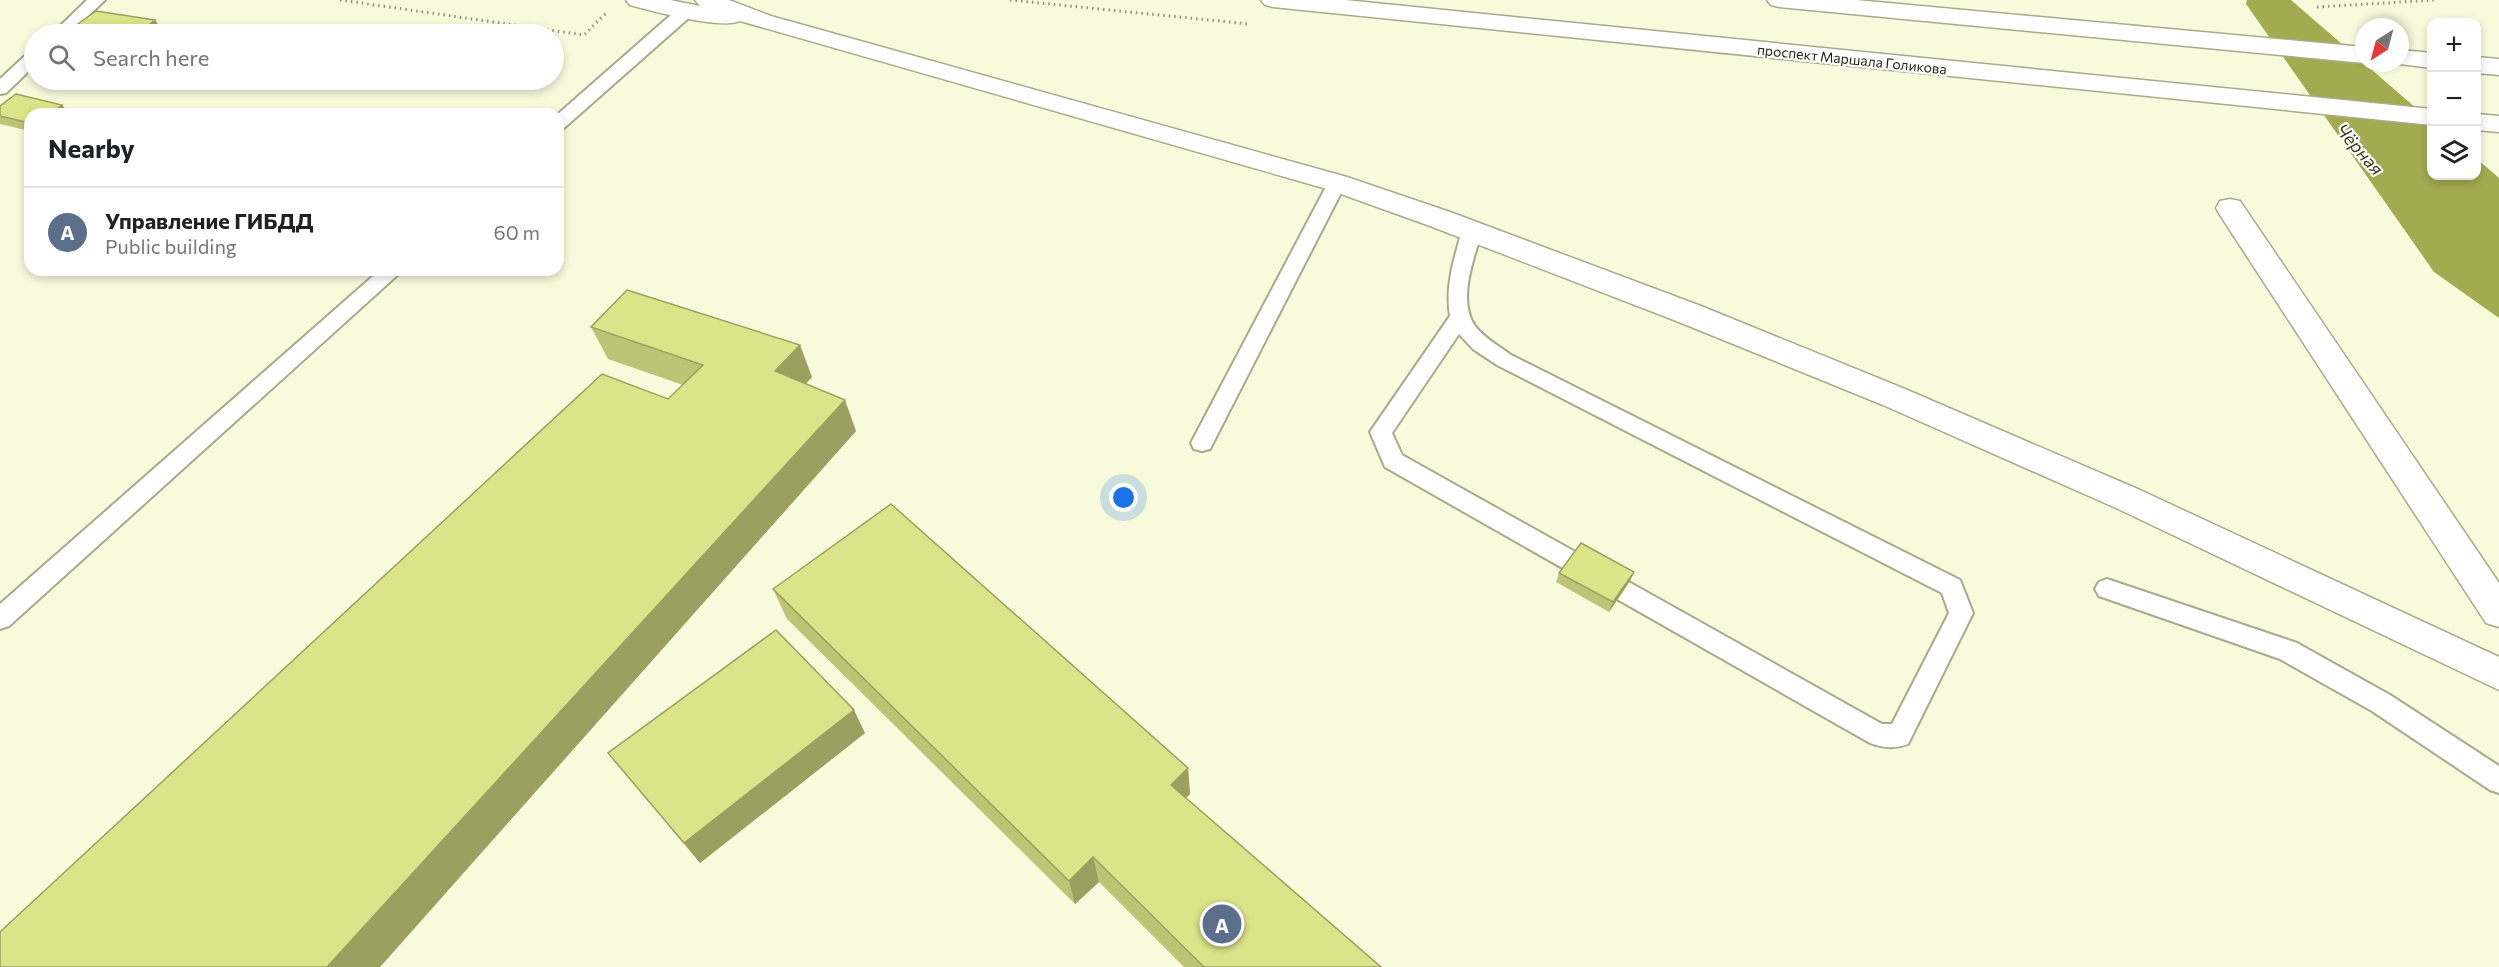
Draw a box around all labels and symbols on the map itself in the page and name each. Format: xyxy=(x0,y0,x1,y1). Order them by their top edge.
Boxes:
north arrow xyxy=(2355,18,2409,72)
street label: проспект Маршала Голикова xyxy=(1756,41,1948,77)
water label: Чёрная xyxy=(2332,119,2388,179)
your location xyxy=(1109,483,1138,512)
pin: A xyxy=(1202,902,1242,946)

